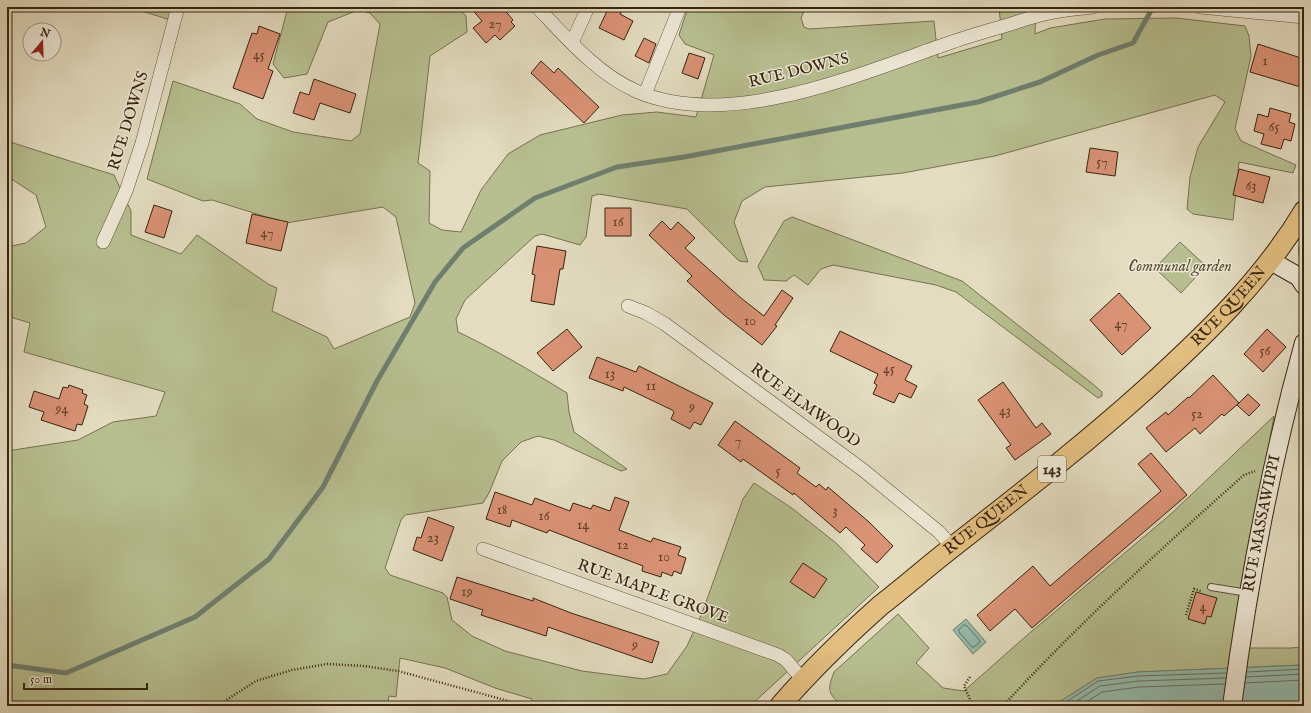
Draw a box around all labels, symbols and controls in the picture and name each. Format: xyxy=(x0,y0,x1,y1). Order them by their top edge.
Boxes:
house number: 27 xyxy=(489,15,501,33)
north arrow xyxy=(22,22,62,62)
text: N xyxy=(37,25,52,42)
house number: 45 xyxy=(253,46,265,64)
street label: RUE DOWNS xyxy=(747,49,851,93)
house number: 1 xyxy=(1262,52,1268,70)
street label: RUE DOWNS xyxy=(104,69,154,173)
house number: 65 xyxy=(1269,118,1279,136)
house number: 57 xyxy=(1096,153,1108,171)
house number: 63 xyxy=(1245,177,1257,195)
house number: 16 xyxy=(612,213,625,231)
house number: 47 xyxy=(261,224,273,242)
park label: Communal garden xyxy=(1128,257,1232,277)
street label: RUE QUEEN xyxy=(1187,262,1271,351)
house number: 10 xyxy=(744,312,756,330)
house number: 47 xyxy=(1115,315,1127,333)
house number: 56 xyxy=(1260,342,1272,360)
street label: RUE ELMWOOD xyxy=(746,359,864,453)
house number: 45 xyxy=(883,360,895,378)
house number: 13 xyxy=(605,365,615,383)
house number: 11 xyxy=(646,377,656,395)
house number: 9 xyxy=(688,398,695,416)
house number: 94 xyxy=(55,400,69,418)
house number: 43 xyxy=(999,402,1011,420)
house number: 52 xyxy=(1191,405,1203,423)
house number: 7 xyxy=(735,432,741,450)
street label: RUE MASSAWIPPI xyxy=(1239,453,1286,594)
road number: 143 xyxy=(1038,456,1066,482)
house number: 5 xyxy=(775,462,781,480)
street label: RUE QUEEN xyxy=(940,481,1033,560)
house number: 18 xyxy=(497,501,507,519)
house number: 3 xyxy=(832,502,838,520)
house number: 16 xyxy=(538,507,551,525)
house number: 14 xyxy=(577,516,589,534)
house number: 23 xyxy=(427,529,439,547)
house number: 12 xyxy=(617,536,629,554)
house number: 10 xyxy=(658,548,670,566)
street label: RUE MAPLE GROVE xyxy=(574,555,732,629)
house number: 19 xyxy=(461,583,473,601)
house number: 4 xyxy=(1200,598,1207,616)
house number: 9 xyxy=(631,636,638,654)
scale bar xyxy=(24,665,147,691)
text: 50 m xyxy=(30,672,52,687)

